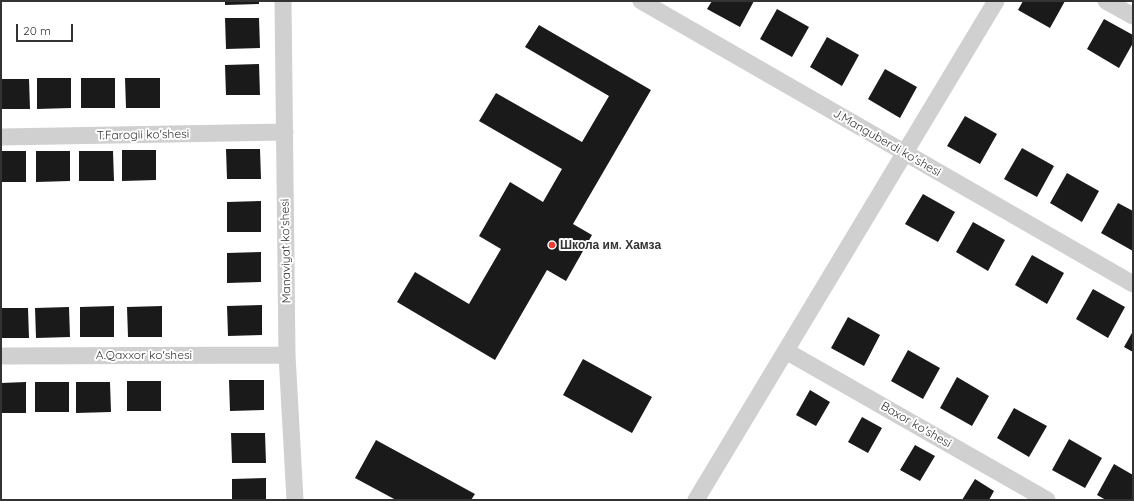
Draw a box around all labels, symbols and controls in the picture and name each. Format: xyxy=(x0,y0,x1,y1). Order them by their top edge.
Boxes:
scale bar xyxy=(18,16,75,42)
text: 20 m xyxy=(23,23,51,38)
street label: J.Manguberdi ko'shesi xyxy=(831,106,943,180)
street label: T.Farogii ko'shesi xyxy=(97,127,189,143)
street label: Manaviyat ko'shesi xyxy=(278,199,294,303)
place label: Школа им. Хамза xyxy=(560,238,661,252)
marker: Школа им. Хамза xyxy=(547,240,557,250)
street label: A.Qaxxor ko'shesi xyxy=(96,348,192,362)
street label: Baxor ko'shesi xyxy=(878,399,954,451)

